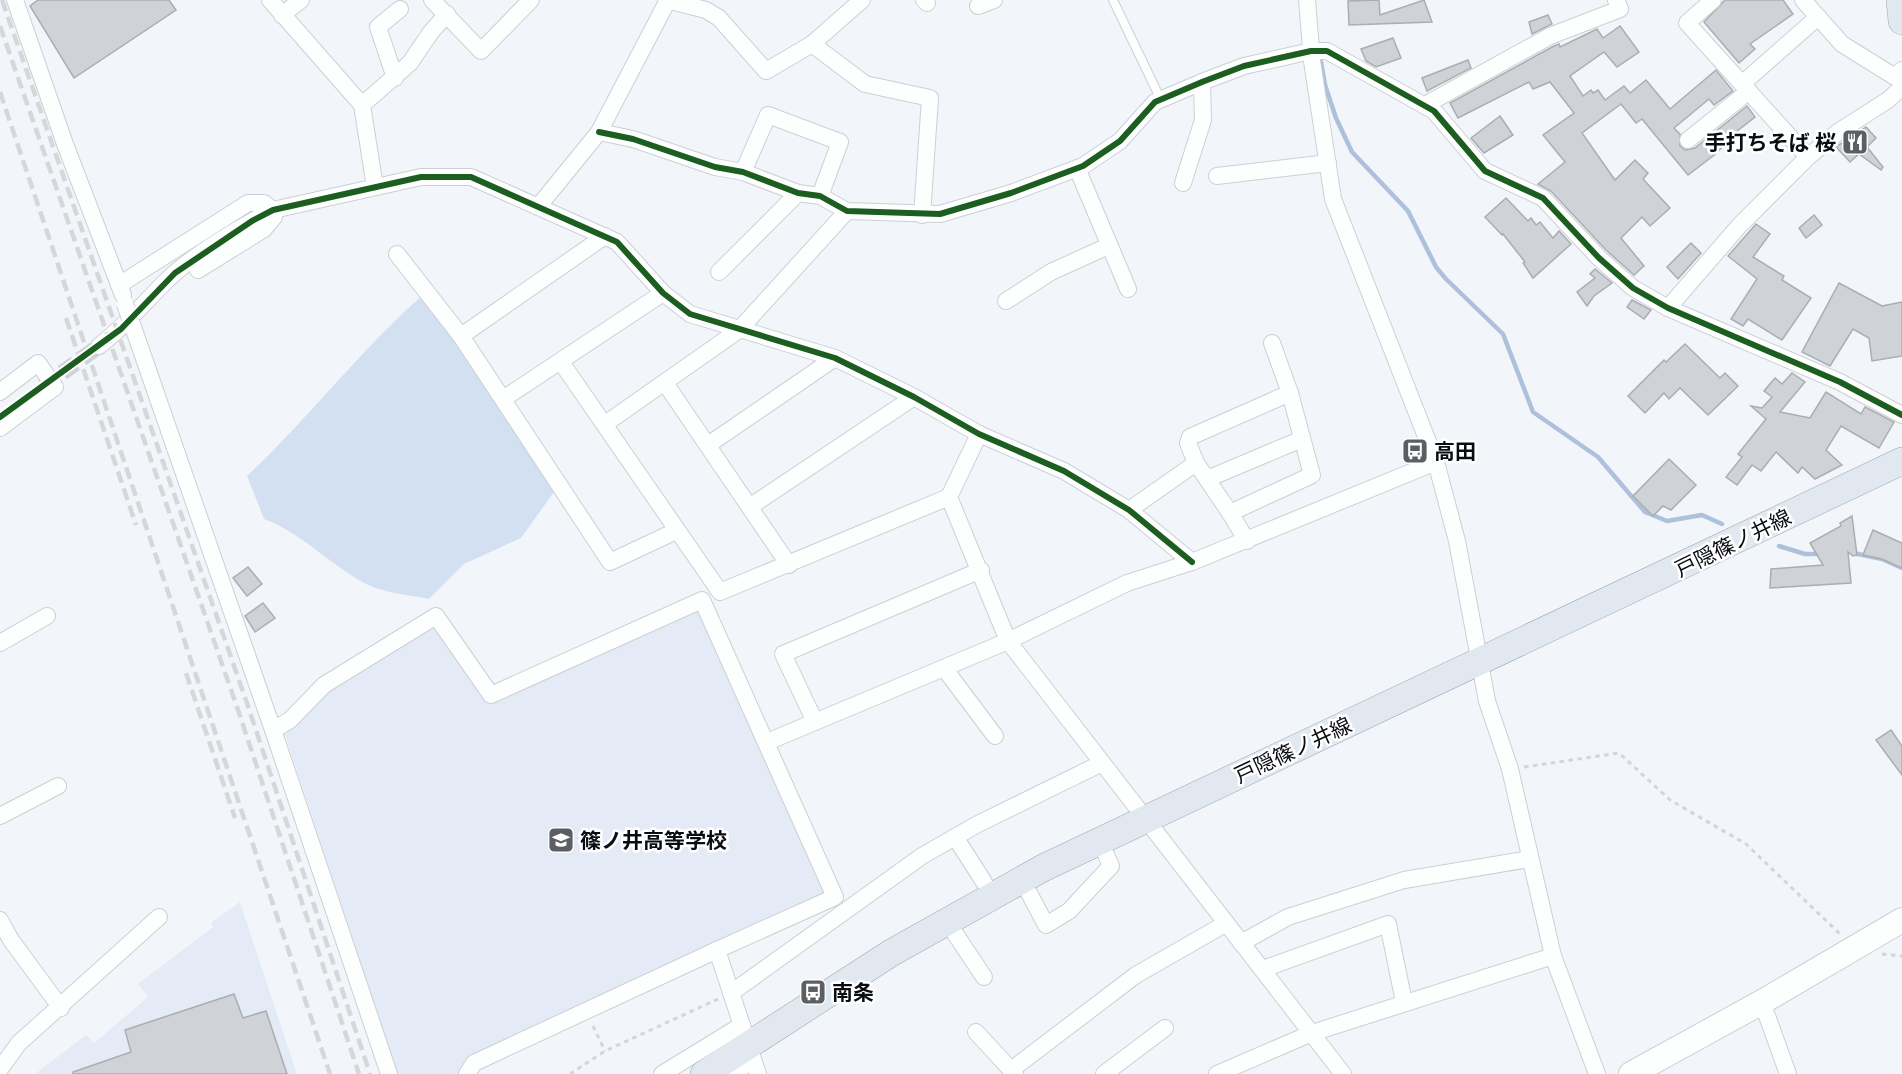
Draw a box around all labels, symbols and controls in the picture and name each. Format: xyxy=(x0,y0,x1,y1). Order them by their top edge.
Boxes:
restaurant icon: 手打ちそば 桜 xyxy=(1840,127,1870,157)
place label: 手打ちそば 桜 xyxy=(1705,129,1836,156)
bus stop icon: 高田 xyxy=(1400,436,1430,466)
place label: 高田 xyxy=(1434,438,1476,465)
street label: 戸隠篠ノ井線 xyxy=(1670,503,1796,583)
street label: 戸隠篠ノ井線 xyxy=(1230,711,1356,789)
school or university icon: 篠ノ井高等学校 xyxy=(546,825,576,855)
place label: 篠ノ井高等学校 xyxy=(580,827,727,854)
bus stop icon: 南条 xyxy=(798,977,828,1007)
place label: 南条 xyxy=(832,979,874,1006)

